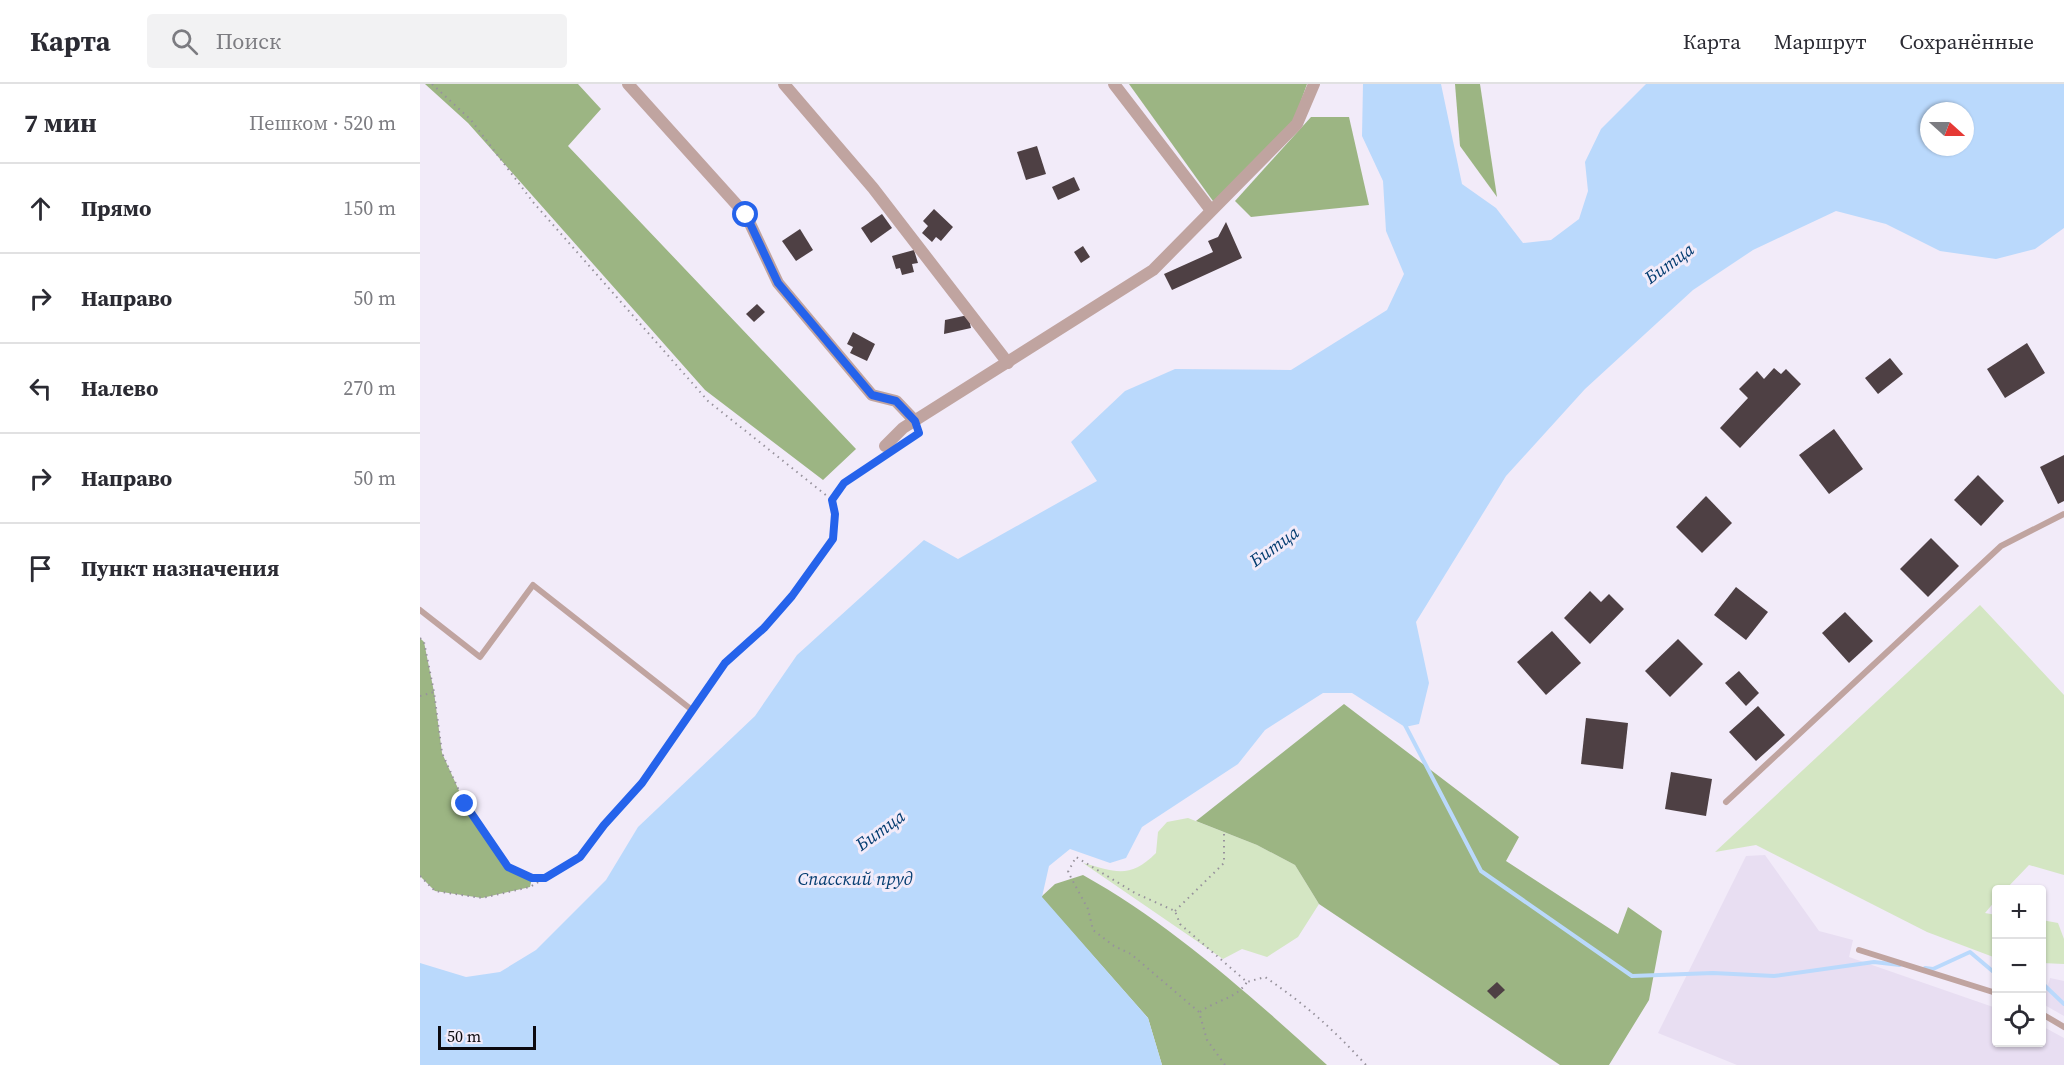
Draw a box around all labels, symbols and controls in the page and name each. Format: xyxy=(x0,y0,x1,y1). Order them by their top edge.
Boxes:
search box xyxy=(147,14,567,68)
text: Карта xyxy=(30,22,111,60)
icon: search xyxy=(168,25,201,58)
text: Поиск xyxy=(216,26,281,56)
text: Карта xyxy=(1683,27,1741,56)
text: Маршрут xyxy=(1774,27,1867,56)
text: Сохранённые xyxy=(1900,27,2034,56)
north arrow xyxy=(1920,102,1974,156)
text: 7 мин xyxy=(24,105,97,141)
text: Пешком · 520 m xyxy=(249,109,396,137)
icon: ahead xyxy=(24,192,57,225)
text: Прямо xyxy=(81,193,151,223)
text: 150 m xyxy=(343,194,396,222)
route start xyxy=(732,201,758,227)
water label: Битца xyxy=(1638,236,1699,290)
icon: right xyxy=(24,282,57,315)
text: Направо xyxy=(81,283,172,313)
text: 50 m xyxy=(353,284,396,312)
icon: left xyxy=(24,372,57,405)
text: Налево xyxy=(81,373,158,403)
text: 270 m xyxy=(343,374,396,402)
icon: right xyxy=(24,462,57,495)
text: Направо xyxy=(81,463,172,493)
text: 50 m xyxy=(353,464,396,492)
water label: Битца xyxy=(1243,519,1304,573)
icon: arrive xyxy=(24,552,57,585)
text: Пункт назначения xyxy=(81,553,279,583)
route end xyxy=(451,790,477,816)
water label: Битца xyxy=(849,803,910,857)
water label: Спасский пруд xyxy=(798,866,913,891)
map controls xyxy=(1992,885,2046,1047)
button: + xyxy=(1992,885,2046,939)
button: − xyxy=(1992,939,2046,993)
button: locate xyxy=(1992,993,2046,1047)
scale bar xyxy=(438,1023,536,1050)
text: 50 m xyxy=(447,1025,481,1047)

